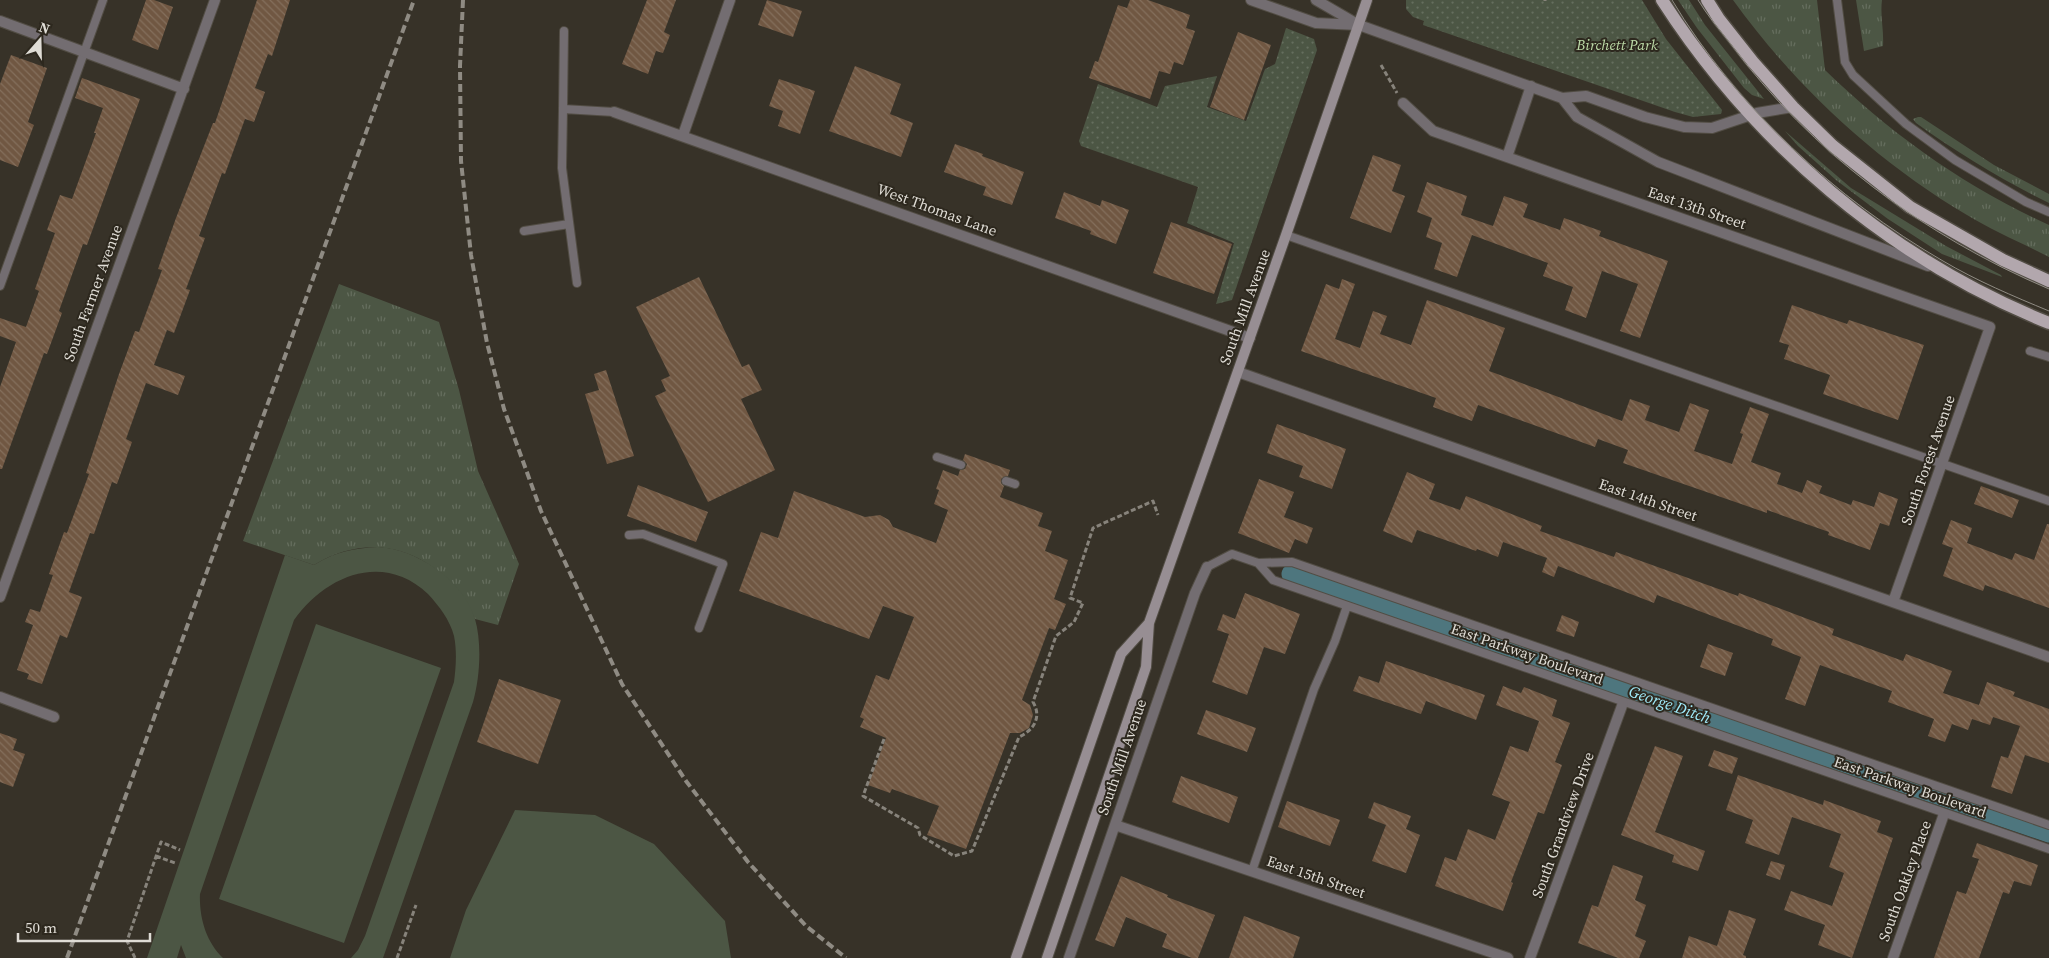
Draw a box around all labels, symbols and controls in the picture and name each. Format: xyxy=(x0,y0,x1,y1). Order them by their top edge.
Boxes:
north arrow xyxy=(15,15,65,65)
text: N xyxy=(36,17,53,39)
park label: Birchett Park xyxy=(1575,34,1659,55)
street label: West Thomas Lane xyxy=(874,178,1000,241)
street label: East 13th Street xyxy=(1645,181,1749,234)
street label: South Farmer Avenue xyxy=(58,221,127,364)
street label: South Mill Avenue xyxy=(1214,246,1275,368)
street label: South Forest Avenue xyxy=(1895,392,1960,528)
street label: East 14th Street xyxy=(1596,473,1700,526)
street label: East Parkway Boulevard xyxy=(1448,618,1607,690)
water label: George Ditch xyxy=(1626,680,1714,728)
street label: South Mill Avenue xyxy=(1092,696,1151,818)
street label: South Grandview Drive xyxy=(1526,749,1599,901)
street label: East Parkway Boulevard xyxy=(1831,751,1990,823)
street label: South Oakley Place xyxy=(1873,817,1936,944)
street label: East 15th Street xyxy=(1264,850,1368,903)
scale bar xyxy=(18,910,150,942)
text: 50 m xyxy=(25,917,57,938)

